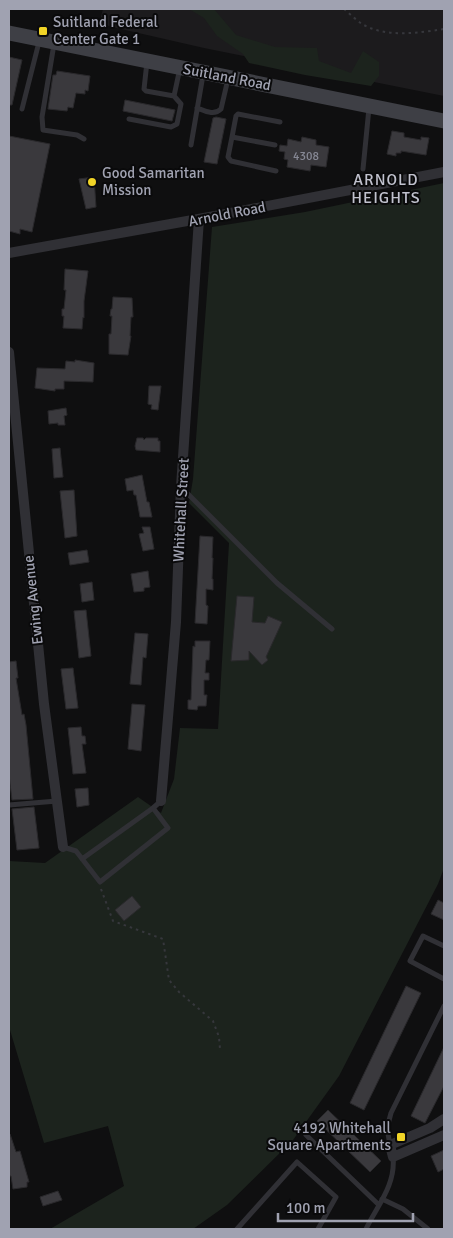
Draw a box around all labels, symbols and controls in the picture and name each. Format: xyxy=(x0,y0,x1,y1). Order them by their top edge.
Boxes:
place label: Suitland Federal Center Gate 1 xyxy=(53,13,158,48)
marker: Suitland Federal Center Gate 1 xyxy=(37,25,49,37)
street label: Suitland Road xyxy=(181,60,273,94)
house number: 4308 xyxy=(293,149,319,164)
place label: Good Samaritan Mission xyxy=(102,164,205,199)
district label: ARNOLD HEIGHTS xyxy=(351,170,421,208)
marker: Good Samaritan Mission xyxy=(86,176,98,188)
street label: Arnold Road xyxy=(187,198,267,230)
street label: Whitehall Street xyxy=(169,457,193,563)
street label: Ewing Avenue xyxy=(19,554,47,646)
place label: 4192 Whitehall Square Apartments xyxy=(268,1119,391,1154)
marker: 4192 Whitehall Square Apartments xyxy=(395,1131,407,1143)
scale bar xyxy=(278,1190,413,1222)
text: 100 m xyxy=(286,1199,326,1217)

